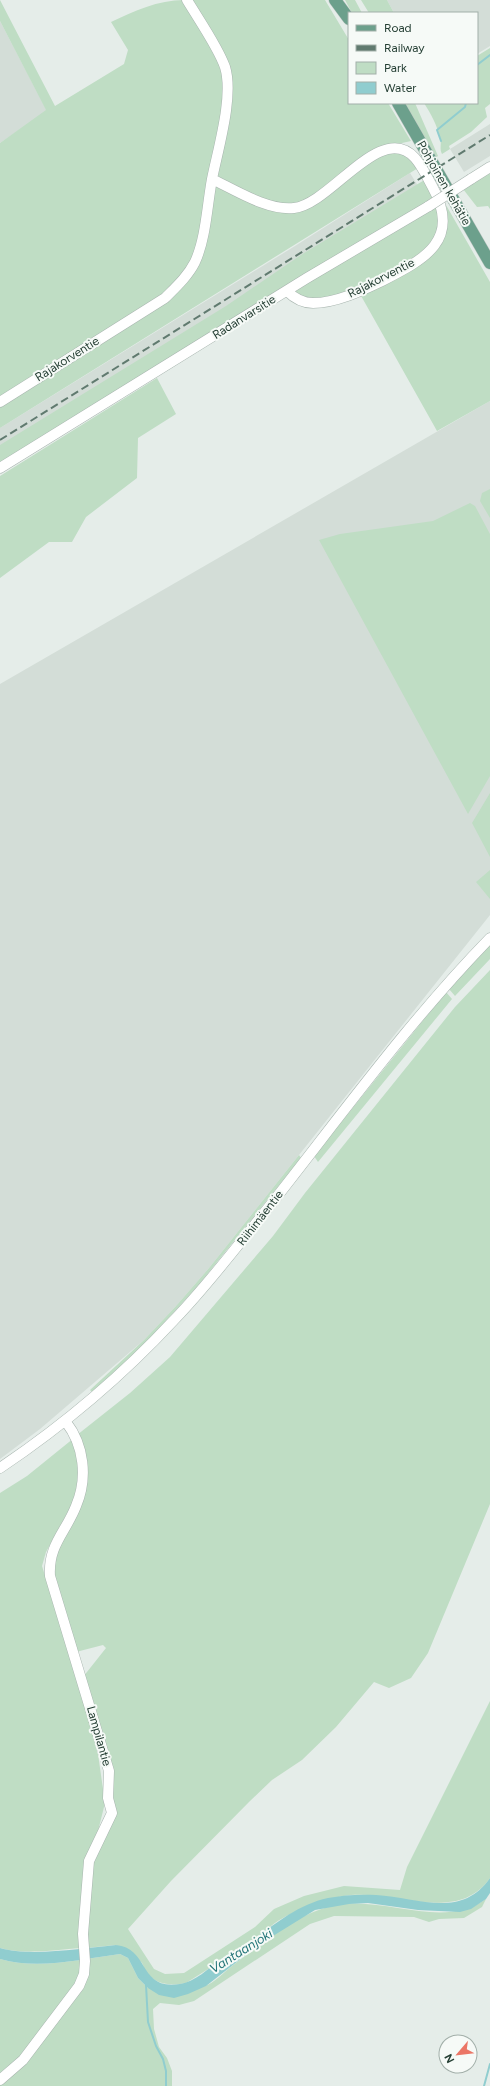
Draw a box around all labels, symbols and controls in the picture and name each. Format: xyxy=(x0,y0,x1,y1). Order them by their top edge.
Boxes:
legend xyxy=(348,12,478,104)
text: Road xyxy=(384,21,412,35)
text: Railway xyxy=(384,41,425,55)
text: Park xyxy=(384,61,407,75)
text: Water xyxy=(384,81,416,95)
street label: Pohjoinen kehätie xyxy=(414,138,474,228)
street label: Rajakorventie xyxy=(345,255,417,301)
street label: Radanvarsitie xyxy=(210,292,279,342)
street label: Rajakorventie xyxy=(32,334,102,384)
street label: Riihimäentie xyxy=(234,1187,286,1248)
street label: Lampilantie xyxy=(84,1704,114,1768)
water label: Vantaanjoki xyxy=(207,1925,276,1976)
north arrow xyxy=(438,2034,478,2074)
text: N xyxy=(442,2052,457,2065)

